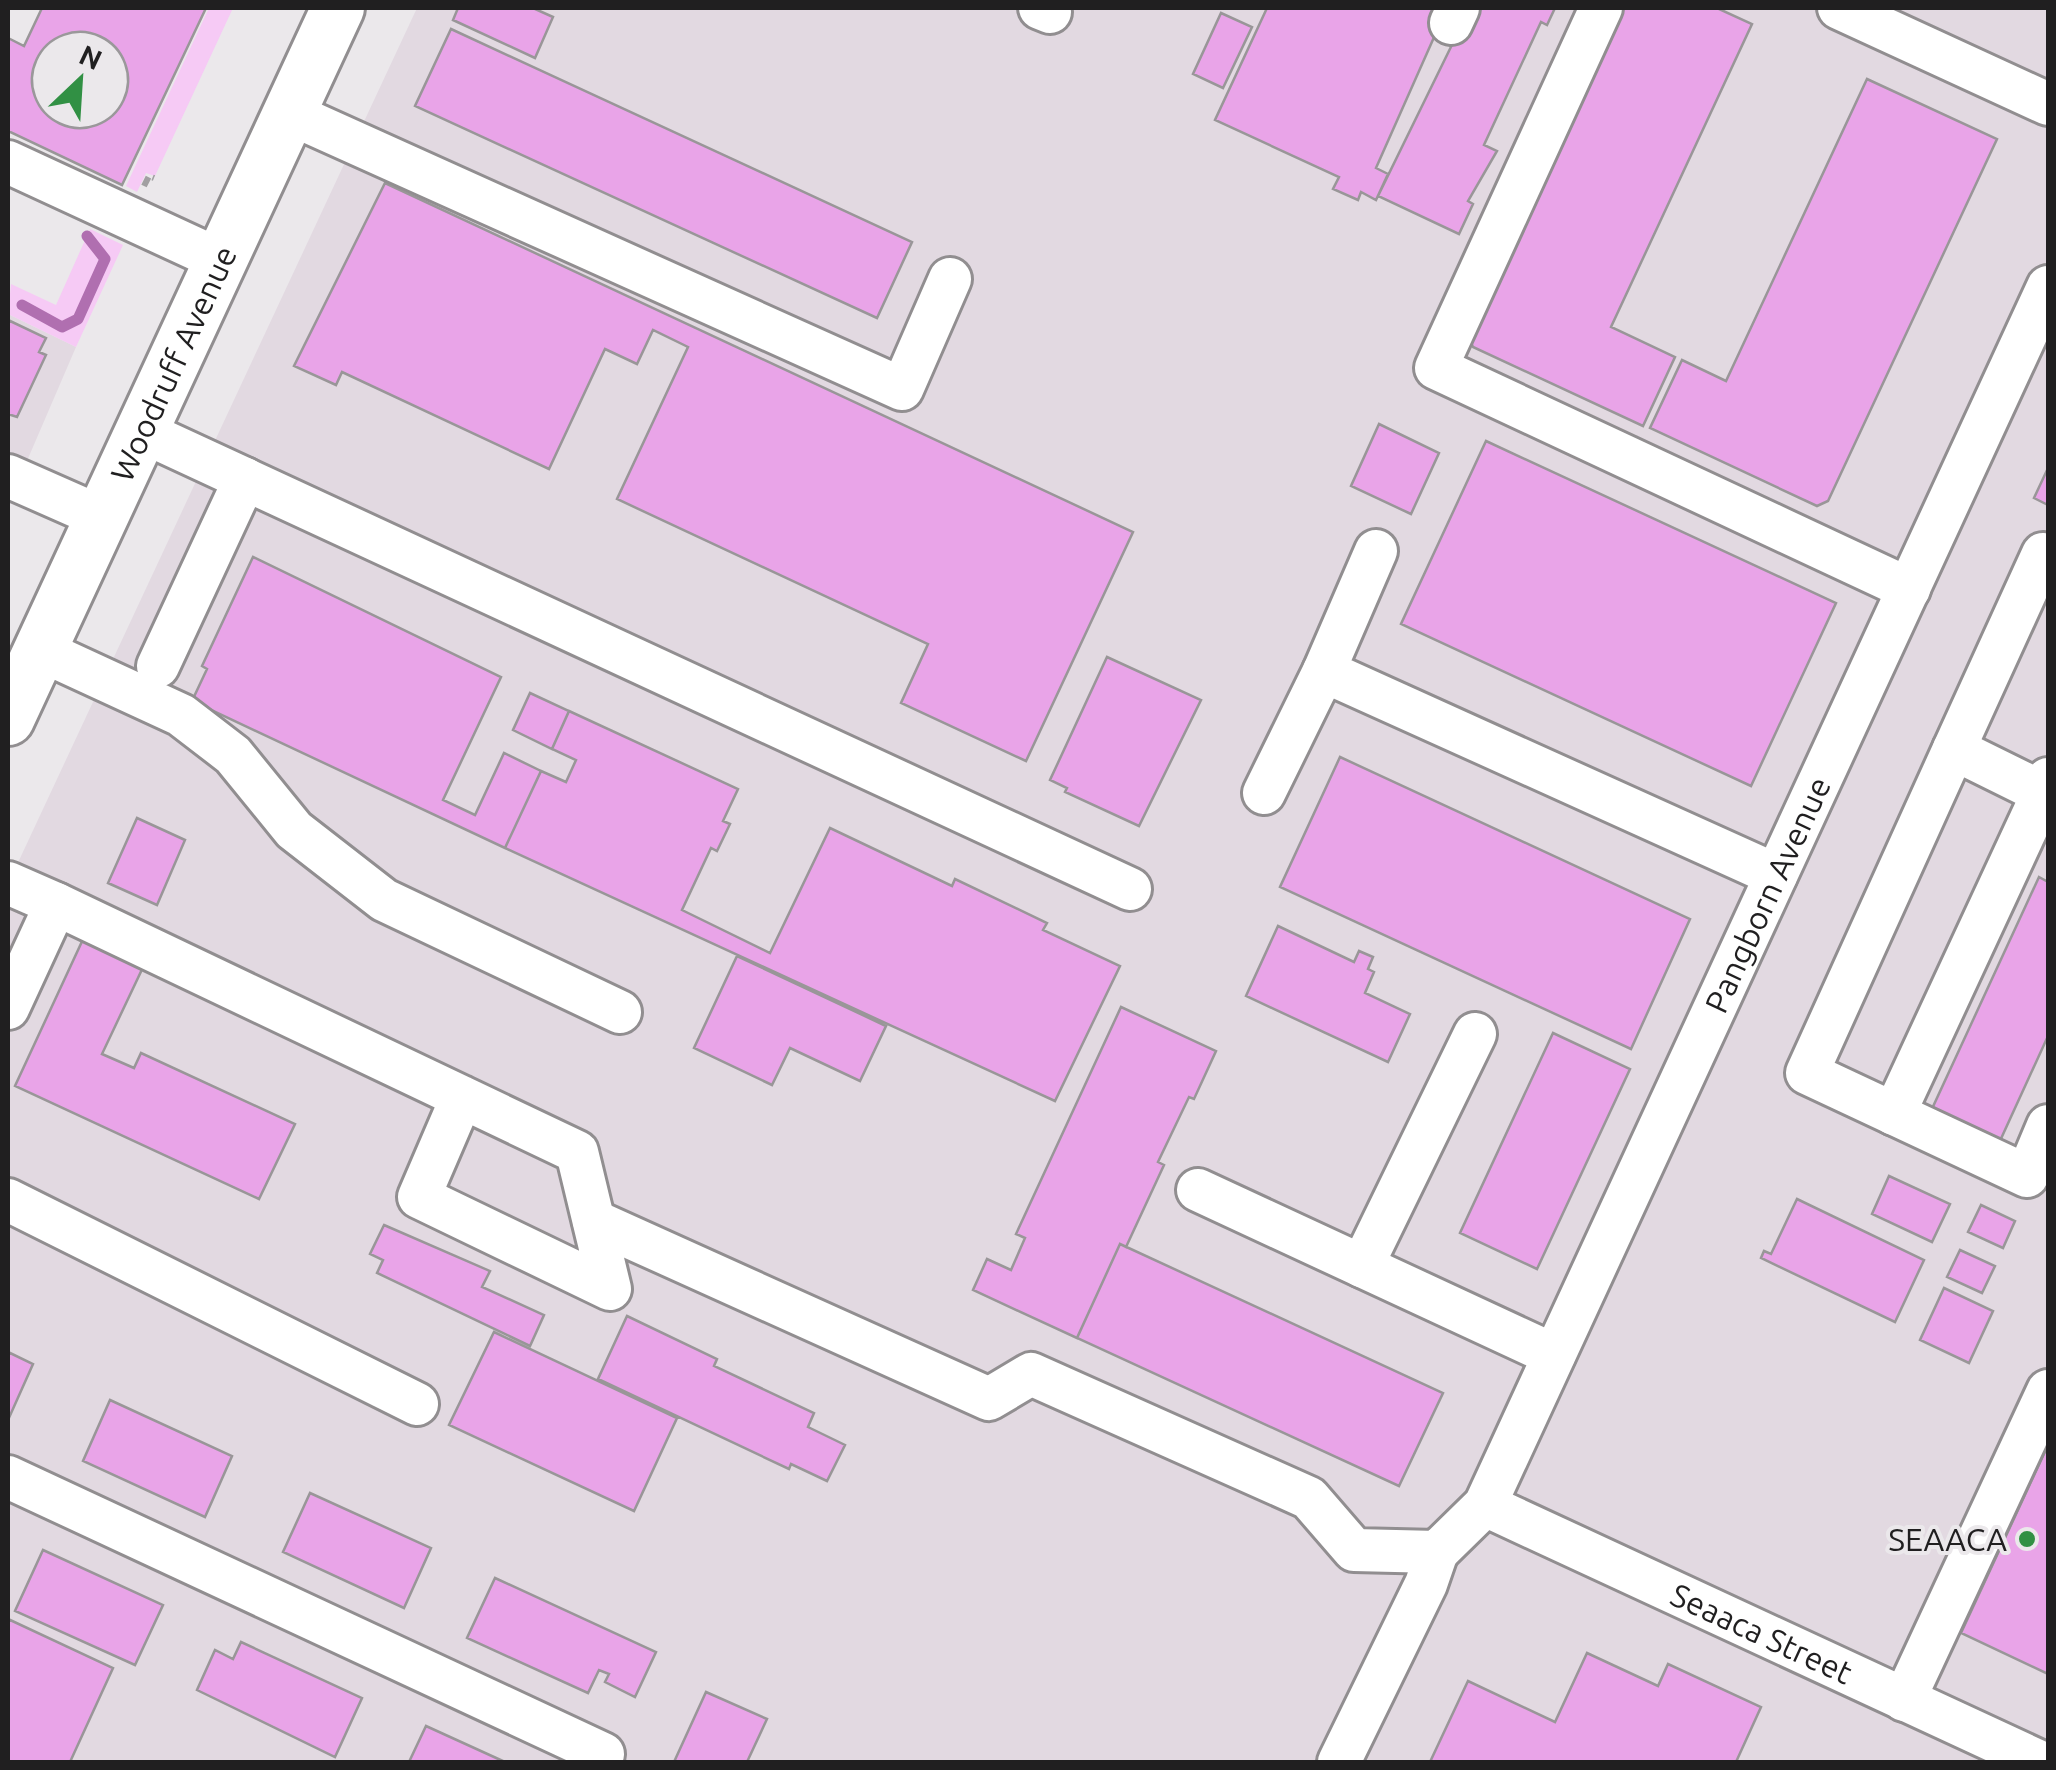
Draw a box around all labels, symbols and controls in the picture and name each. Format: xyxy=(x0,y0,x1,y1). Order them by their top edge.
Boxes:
north arrow xyxy=(30,30,130,130)
text: N xyxy=(75,38,107,75)
street label: Woodruff Avenue xyxy=(103,240,243,487)
street label: Pangborn Avenue xyxy=(1697,771,1837,1018)
place label: SEAACA xyxy=(1888,1521,2007,1557)
marker: SEAACA xyxy=(2016,1528,2038,1550)
street label: Seaaca Street xyxy=(1666,1576,1858,1691)

